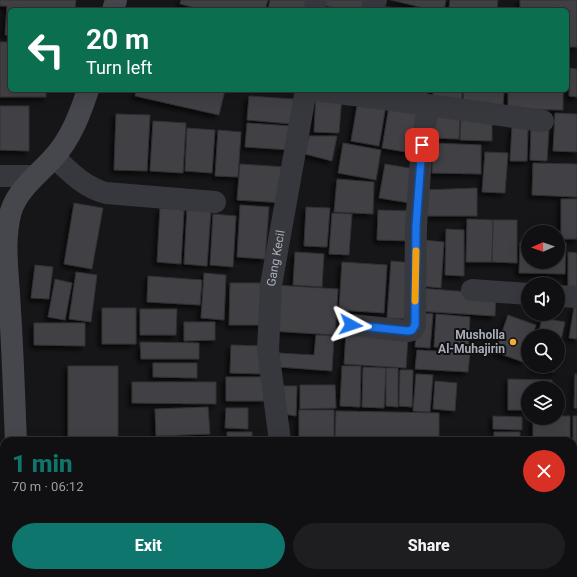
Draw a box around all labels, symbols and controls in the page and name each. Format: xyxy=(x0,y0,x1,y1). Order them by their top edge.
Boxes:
text: 20 m xyxy=(86,23,149,56)
icon: left xyxy=(20,24,72,76)
text: Turn left xyxy=(86,57,152,78)
pin xyxy=(405,128,439,162)
icon: arrive xyxy=(411,134,433,156)
north arrow xyxy=(521,225,565,269)
map controls xyxy=(521,225,565,425)
street label: Gang Kecil xyxy=(264,229,288,288)
button: sound xyxy=(521,277,565,321)
position arrow xyxy=(330,304,372,346)
place label: Musholla Al-Muhajirin xyxy=(438,328,506,356)
button: search xyxy=(521,329,565,373)
marker: Musholla Al-Muhajirin xyxy=(508,337,518,347)
button: layers xyxy=(521,381,565,425)
text: 1 min xyxy=(12,450,73,478)
button: close xyxy=(523,450,565,492)
text: 70 m · 06:12 xyxy=(12,479,83,494)
button: Exit xyxy=(12,523,285,569)
button: Share xyxy=(293,523,565,569)

